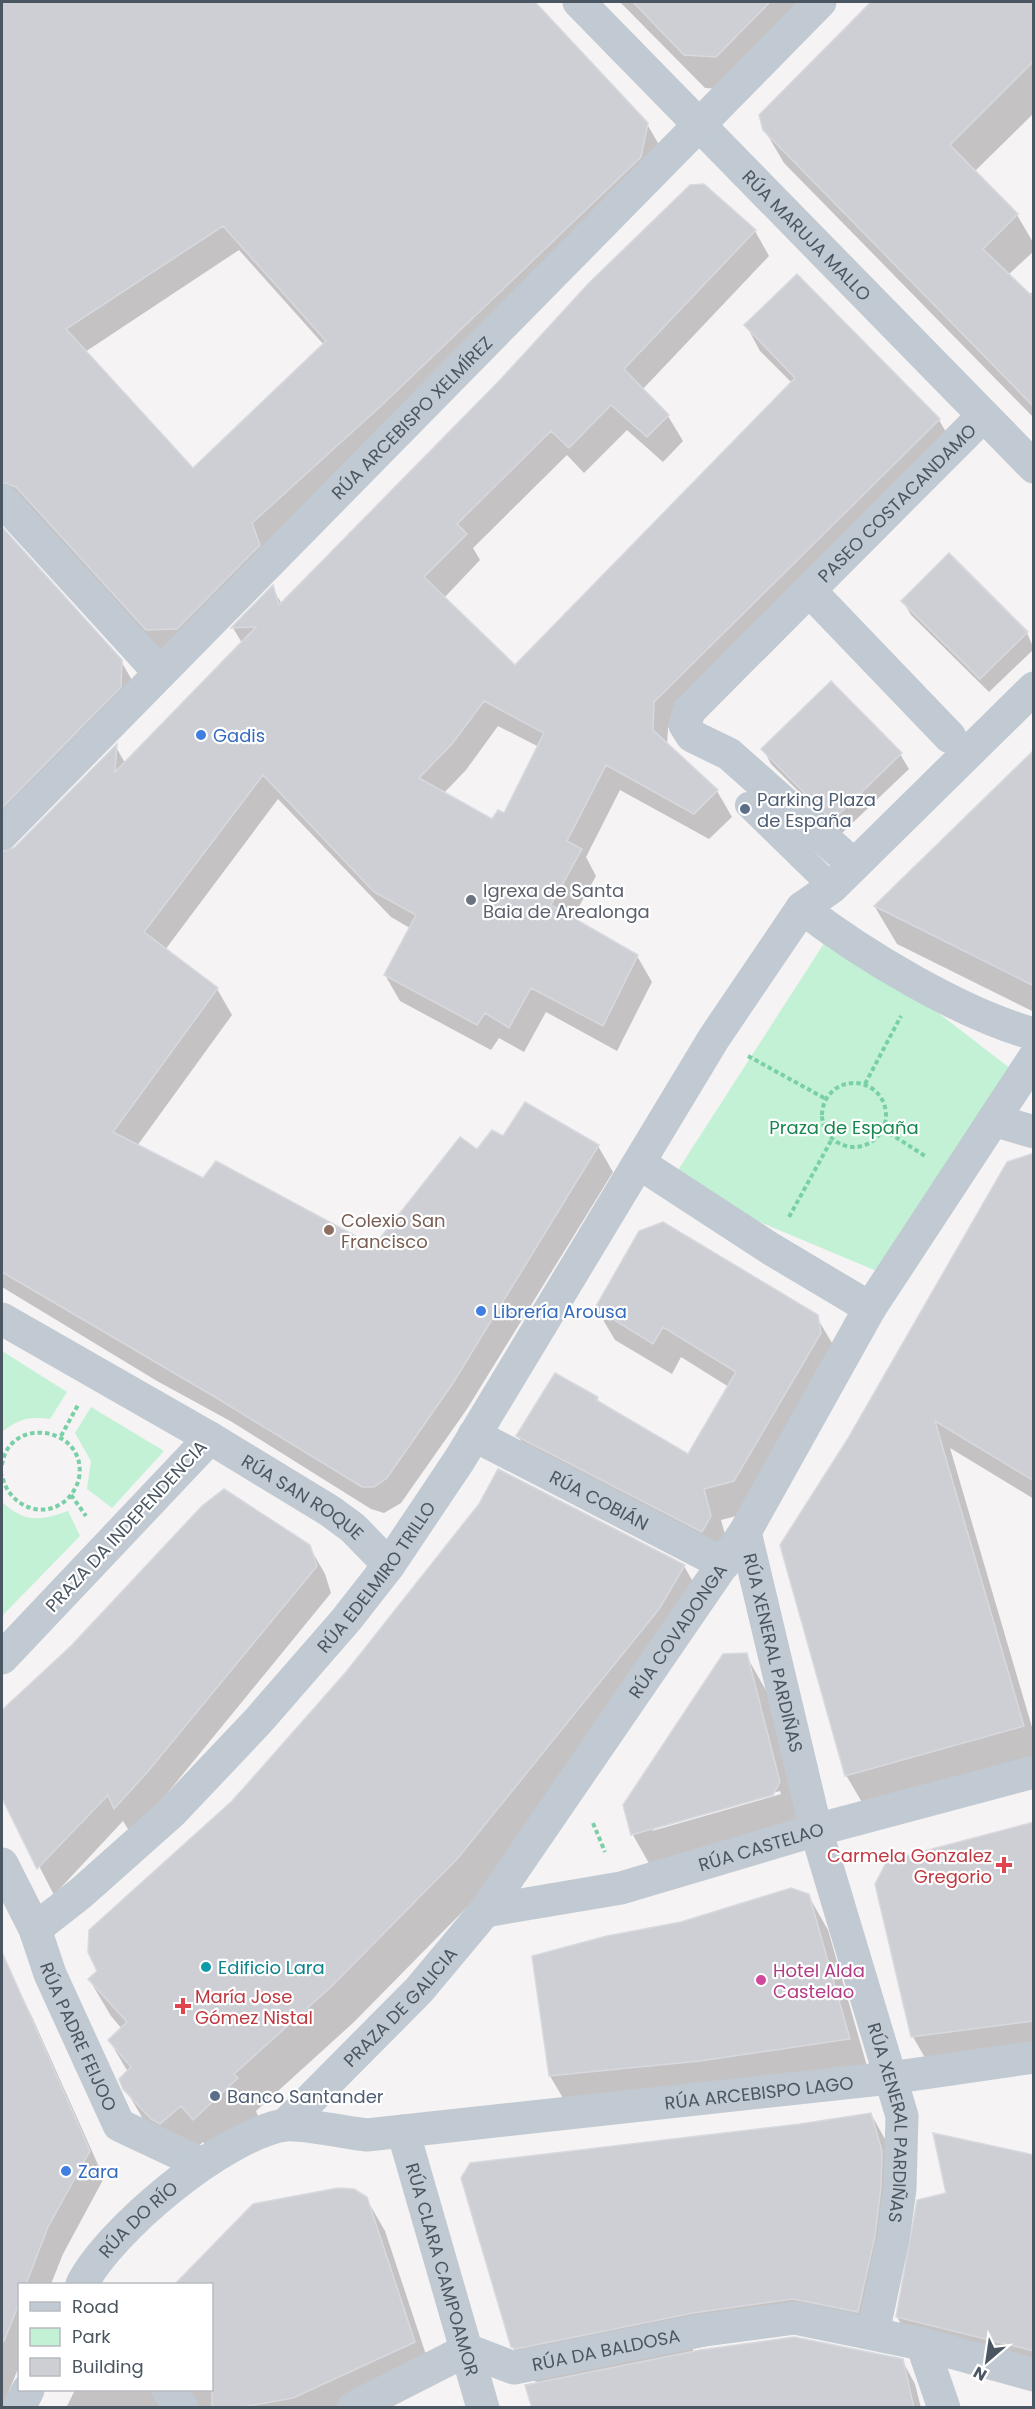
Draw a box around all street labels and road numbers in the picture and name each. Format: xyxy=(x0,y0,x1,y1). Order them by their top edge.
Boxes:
street label: RÚA MARUJA MALLO xyxy=(737,164,877,306)
street label: RÚA ARCEBISPO XELMÍREZ xyxy=(325,330,497,505)
street label: PASEO COSTACANDAMO xyxy=(812,418,981,588)
street label: PRAZA DA INDEPENDENCIA xyxy=(40,1435,212,1617)
street label: RÚA SAN ROQUE xyxy=(237,1448,370,1545)
street label: RÚA COBIÁN xyxy=(545,1464,653,1536)
street label: RÚA EDELMIRO TRILLO xyxy=(311,1496,441,1658)
street label: RÚA XENERAL PARDIÑAS xyxy=(738,1550,810,1755)
street label: RÚA COVADONGA xyxy=(622,1558,732,1703)
street label: RÚA CASTELAO xyxy=(695,1816,826,1877)
street label: PRAZA DE GALICIA xyxy=(337,1942,462,2072)
street label: RÚA PADRE FEIJOO xyxy=(34,1959,123,2115)
street label: RÚA XENERAL PARDIÑAS xyxy=(862,2019,915,2224)
street label: RÚA ARCEBISPO LAGO xyxy=(663,2070,855,2115)
street label: RÚA CLARA CAMPOAMOR xyxy=(400,2160,486,2379)
street label: RÚA DO RÍO xyxy=(92,2175,183,2263)
street label: RÚA DA BALDOSA xyxy=(530,2322,682,2377)

